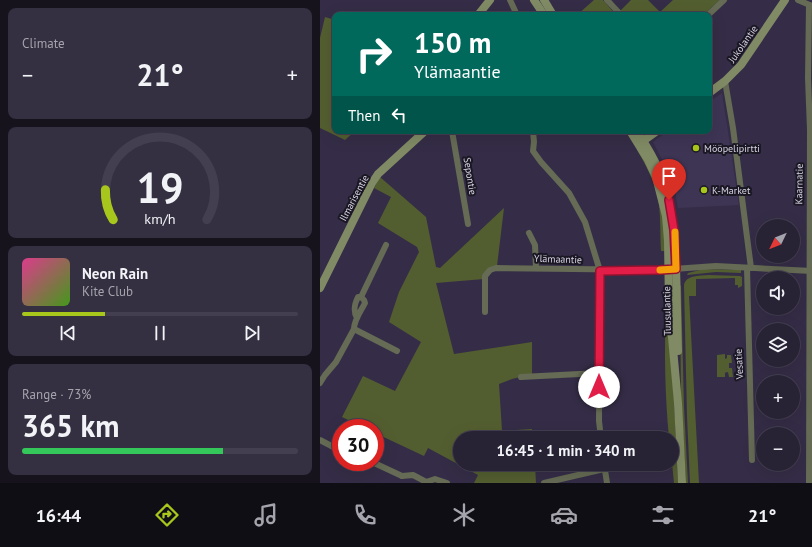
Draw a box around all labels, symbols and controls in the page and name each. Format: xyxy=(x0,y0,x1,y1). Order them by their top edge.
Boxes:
street label: Jukolantie xyxy=(725,23,761,66)
text: 150 m xyxy=(414,24,491,61)
icon: right xyxy=(348,28,400,80)
text: Climate xyxy=(22,35,65,52)
text: 21° xyxy=(136,55,184,94)
text: Ylämaantie xyxy=(414,60,501,83)
text: − xyxy=(22,61,33,89)
text: + xyxy=(287,61,298,89)
icon: left xyxy=(388,104,410,126)
text: Then xyxy=(348,106,380,125)
place label: Mööpelipirtti xyxy=(704,142,760,155)
marker: Mööpelipirtti xyxy=(691,143,701,153)
street label: Sepontie xyxy=(461,156,479,196)
pin xyxy=(652,159,686,200)
text: 19 xyxy=(136,161,184,214)
street label: Kaarnatie xyxy=(792,164,806,204)
icon: arrive xyxy=(658,165,680,187)
street label: Ilmarisentie xyxy=(336,172,372,224)
place label: K-Market xyxy=(712,184,751,197)
marker: K-Market xyxy=(699,185,709,195)
text: km/h xyxy=(144,209,176,228)
north arrow xyxy=(756,219,800,263)
map controls xyxy=(756,219,800,471)
street label: Ylämaantie xyxy=(534,252,582,266)
text: Neon Rain xyxy=(82,264,148,283)
button: sound xyxy=(756,271,800,315)
text: Kite Club xyxy=(82,283,133,300)
street label: Tuusulantie xyxy=(660,286,674,336)
icon: previous xyxy=(57,322,79,344)
icon: pause xyxy=(149,322,171,344)
icon: next xyxy=(241,322,263,344)
button: layers xyxy=(756,323,800,367)
street label: Vesatie xyxy=(732,348,746,381)
position arrow xyxy=(578,366,620,408)
button: + xyxy=(756,375,800,419)
text: Range · 73% xyxy=(22,386,91,403)
text: 365 km xyxy=(22,406,120,445)
speed limit sign: 30 xyxy=(332,419,384,471)
button: − xyxy=(756,427,800,471)
text: 16:45 · 1 min · 340 m xyxy=(497,441,635,460)
icon: directions xyxy=(153,501,181,529)
icon: music xyxy=(252,501,280,529)
icon: phone xyxy=(351,501,379,529)
icon: climate xyxy=(450,501,478,529)
icon: car xyxy=(550,501,578,529)
icon: filters xyxy=(649,501,677,529)
text: 16:44 xyxy=(36,504,81,527)
text: 21° xyxy=(748,504,776,527)

